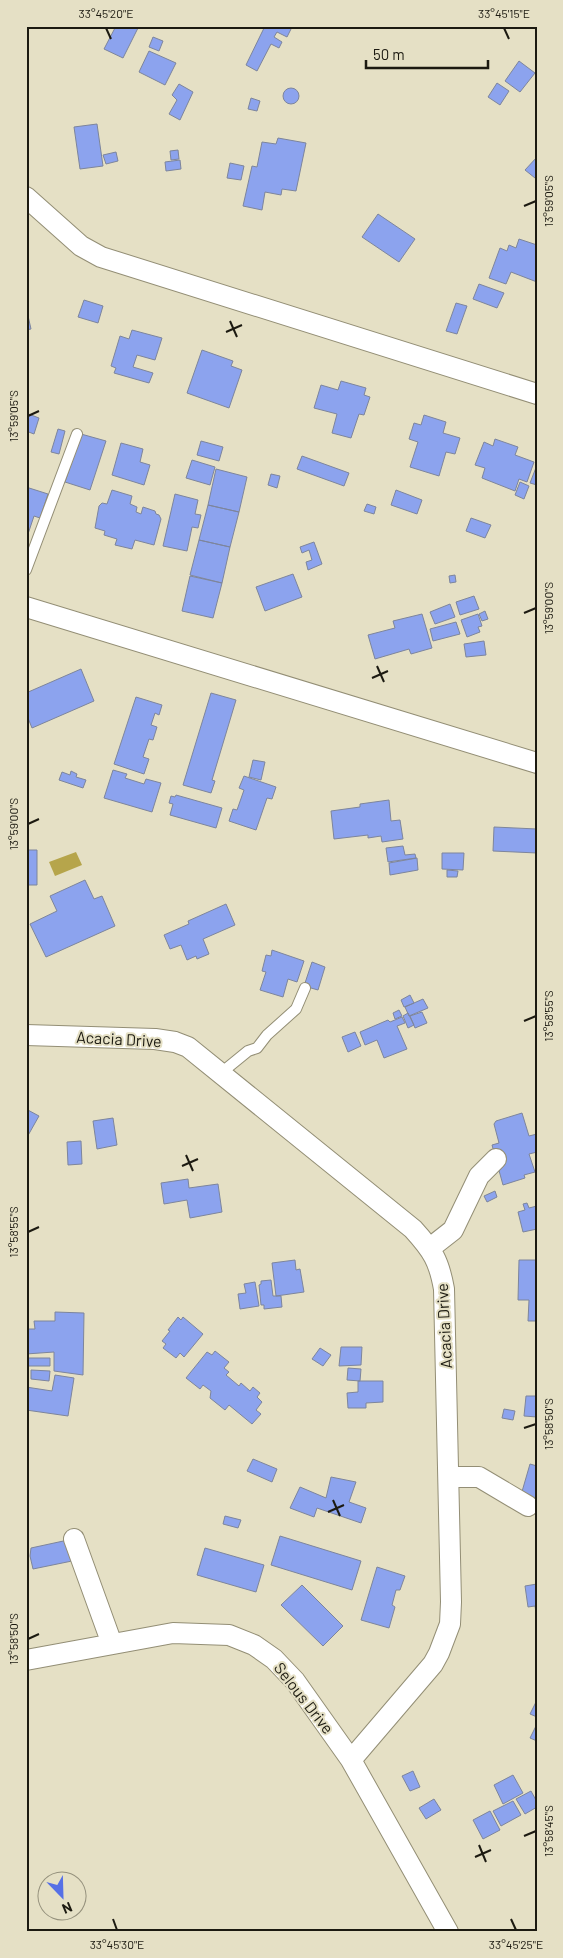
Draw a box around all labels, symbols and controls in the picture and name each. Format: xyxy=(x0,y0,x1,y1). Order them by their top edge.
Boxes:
text: 33°45'20"E xyxy=(79,6,133,20)
text: 33°45'15"E xyxy=(478,6,530,20)
scale bar xyxy=(366,38,488,70)
text: 50 m xyxy=(373,45,405,63)
text: 13°59'05"S xyxy=(541,175,555,227)
text: 13°59'05"S xyxy=(6,390,20,442)
text: 13°59'00"S xyxy=(541,582,555,634)
text: 13°59'00"S xyxy=(6,798,20,850)
text: 13°58'55"S xyxy=(541,990,555,1042)
street label: Acacia Drive xyxy=(76,1027,162,1050)
text: 13°58'55"S xyxy=(6,1206,20,1258)
street label: Acacia Drive xyxy=(432,1283,455,1369)
text: 13°58'50"S xyxy=(541,1398,555,1450)
text: 13°58'50"S xyxy=(6,1613,20,1665)
street label: Selous Drive xyxy=(271,1658,338,1737)
text: 13°58'45"S xyxy=(541,1805,555,1857)
north arrow xyxy=(38,1870,88,1920)
text: N xyxy=(60,1899,75,1918)
text: 33°45'30"E xyxy=(90,1937,144,1951)
text: 33°45'25"E xyxy=(489,1937,543,1951)

